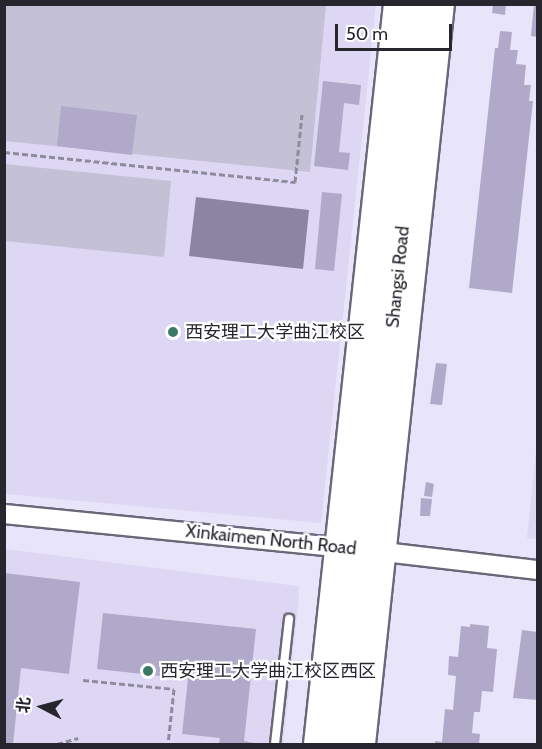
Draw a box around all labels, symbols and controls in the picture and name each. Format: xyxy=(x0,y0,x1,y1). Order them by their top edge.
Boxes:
scale bar xyxy=(338,12,455,50)
text: 50 m xyxy=(346,23,388,45)
street label: Shangsi Road xyxy=(382,225,414,329)
place label: 西安理工大学曲江校区 xyxy=(185,321,365,343)
marker: 西安理工大学曲江校区 xyxy=(166,325,180,339)
street label: Xinkaimen North Road xyxy=(185,520,357,560)
place label: 西安理工大学曲江校区西区 xyxy=(160,660,376,682)
marker: 西安理工大学曲江校区西区 xyxy=(141,664,155,678)
north arrow xyxy=(12,677,72,737)
text: 北 xyxy=(13,696,34,714)

